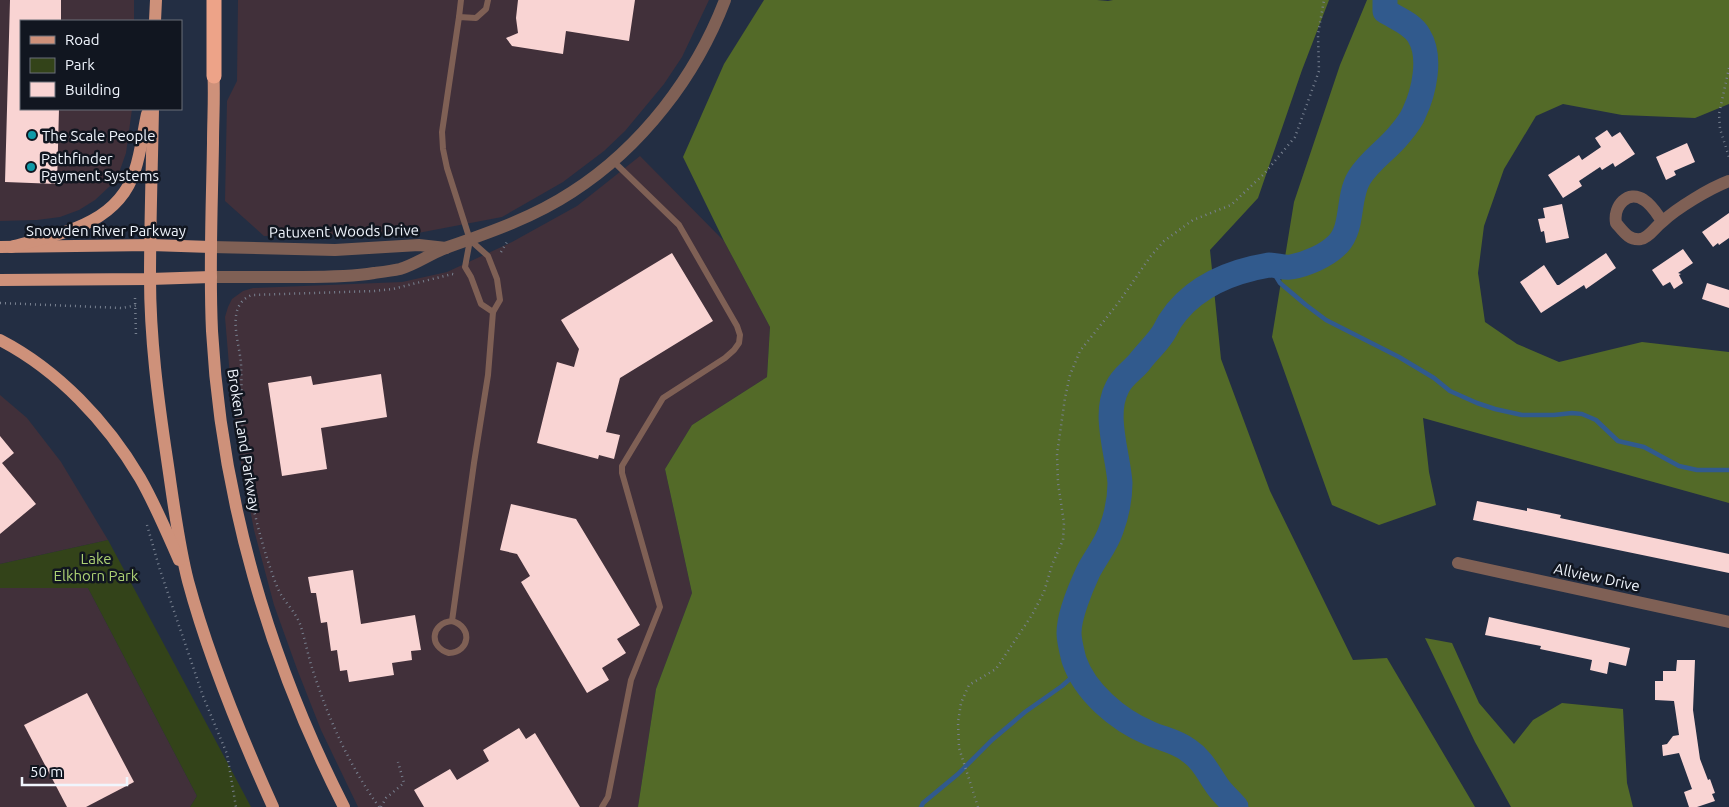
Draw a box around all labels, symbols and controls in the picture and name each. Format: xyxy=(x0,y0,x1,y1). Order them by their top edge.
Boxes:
legend xyxy=(20,20,182,110)
text: Road xyxy=(65,31,100,48)
text: Park xyxy=(65,56,95,73)
text: Building xyxy=(65,81,120,98)
place label: The Scale People xyxy=(42,127,155,144)
marker: The Scale People xyxy=(26,129,38,141)
place label: Pathfinder Payment Systems xyxy=(41,150,159,184)
marker: Pathfinder Payment Systems xyxy=(25,161,37,173)
street label: Patuxent Woods Drive xyxy=(269,221,419,241)
street label: Snowden River Parkway xyxy=(26,222,186,239)
street label: Broken Land Parkway xyxy=(224,368,264,512)
park label: Lake Elkhorn Park xyxy=(54,550,139,584)
street label: Allview Drive xyxy=(1552,560,1642,594)
scale bar xyxy=(22,754,128,786)
text: 50 m xyxy=(30,763,63,780)

